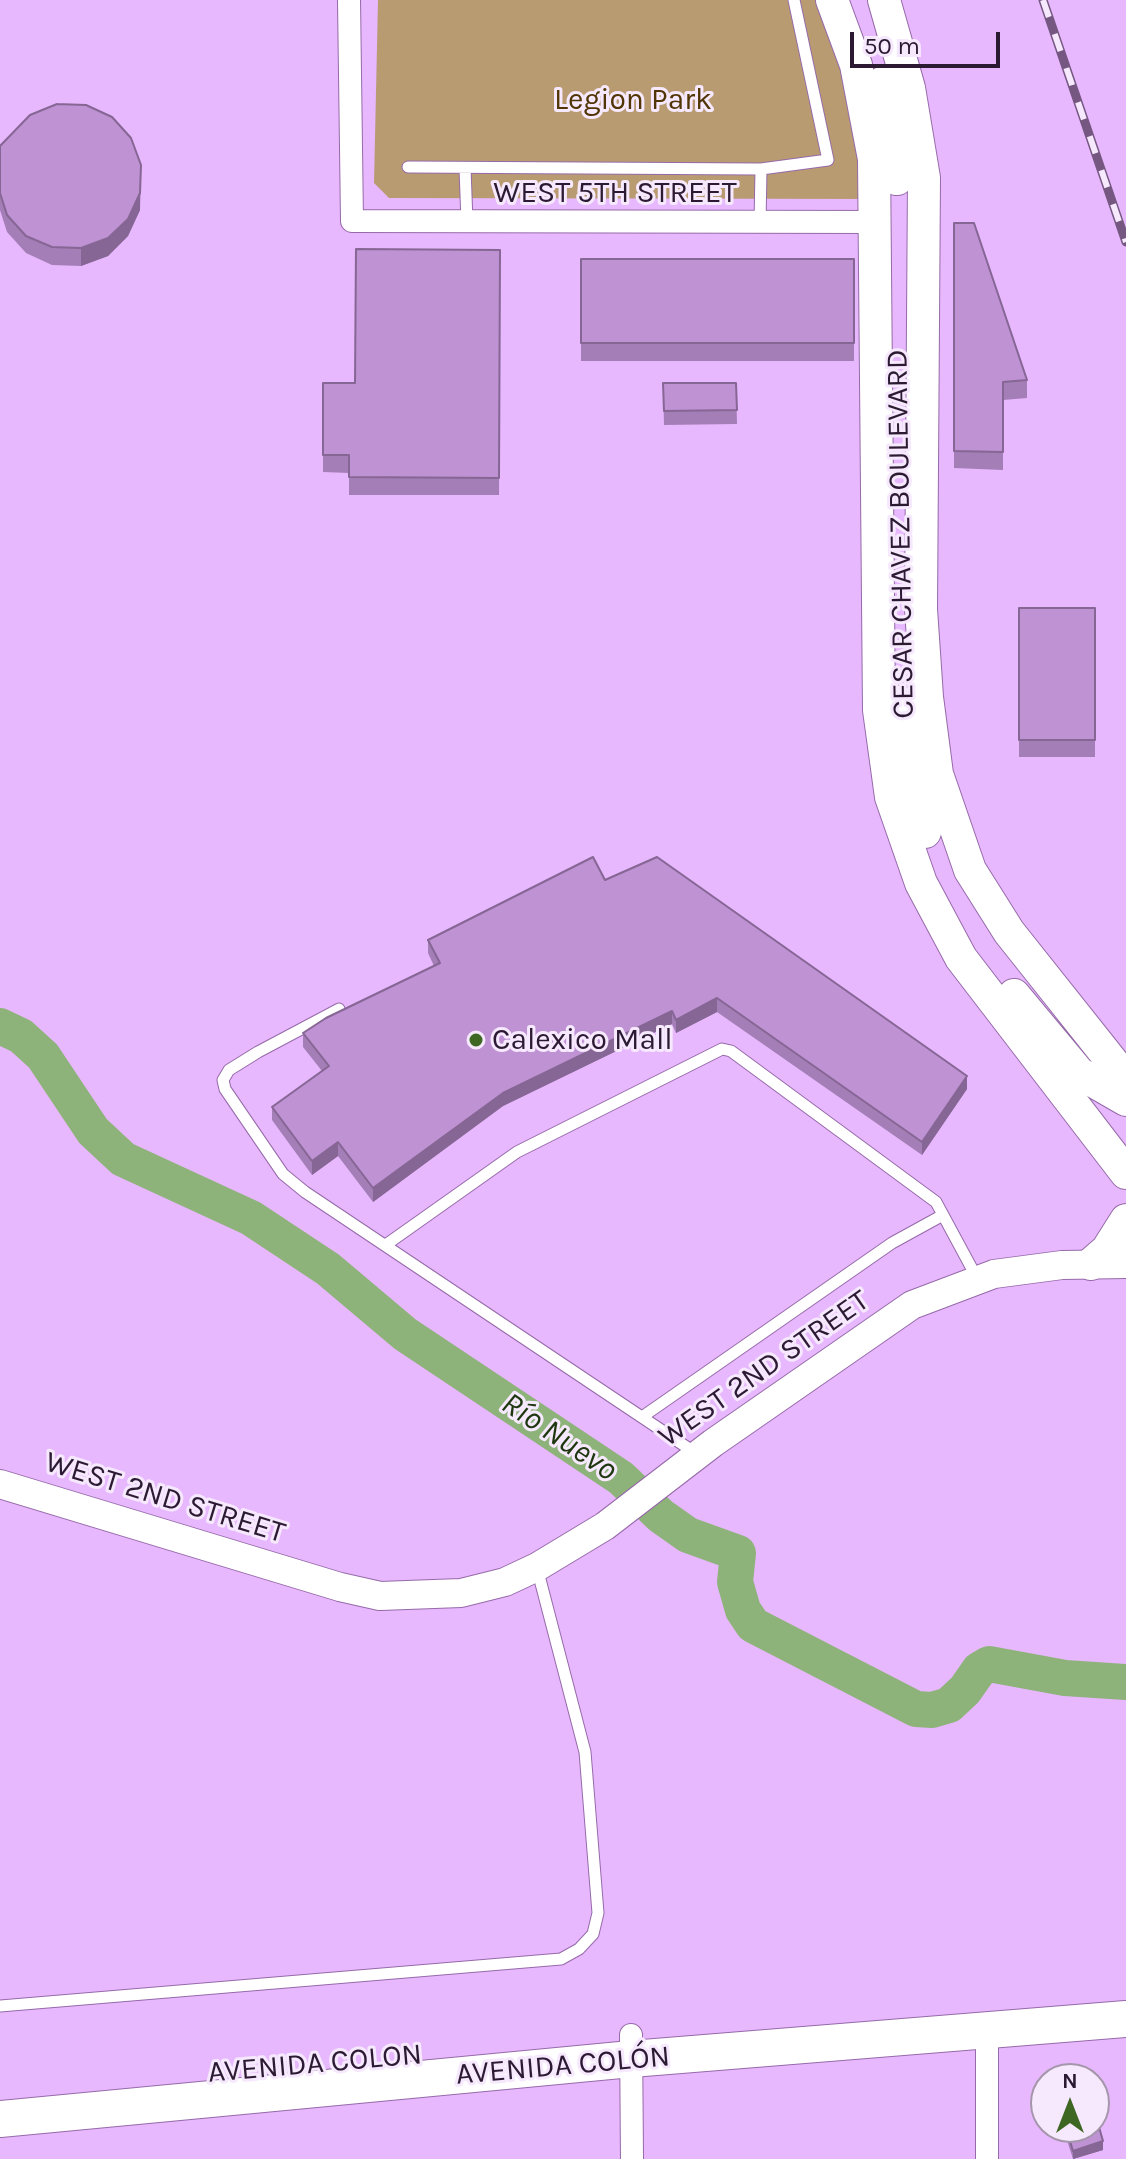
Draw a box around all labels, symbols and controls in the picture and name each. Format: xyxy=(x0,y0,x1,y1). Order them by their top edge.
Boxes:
scale bar xyxy=(854,16,1004,66)
text: 50 m xyxy=(864,32,920,60)
park label: Legion Park xyxy=(554,82,712,118)
street label: WEST 5TH STREET xyxy=(493,175,737,211)
street label: CESAR CHAVEZ BOULEVARD xyxy=(880,349,922,719)
place label: Calexico Mall xyxy=(492,1022,673,1058)
marker: Calexico Mall xyxy=(467,1031,485,1049)
street label: WEST 2ND STREET xyxy=(652,1283,876,1455)
water label: Río Nuevo xyxy=(494,1384,624,1490)
street label: WEST 2ND STREET xyxy=(41,1444,289,1552)
street label: AVENIDA COLON xyxy=(206,2037,424,2091)
street label: AVENIDA COLÓN xyxy=(454,2039,672,2093)
north arrow xyxy=(1030,2063,1110,2143)
text: N xyxy=(1062,2068,1078,2094)

